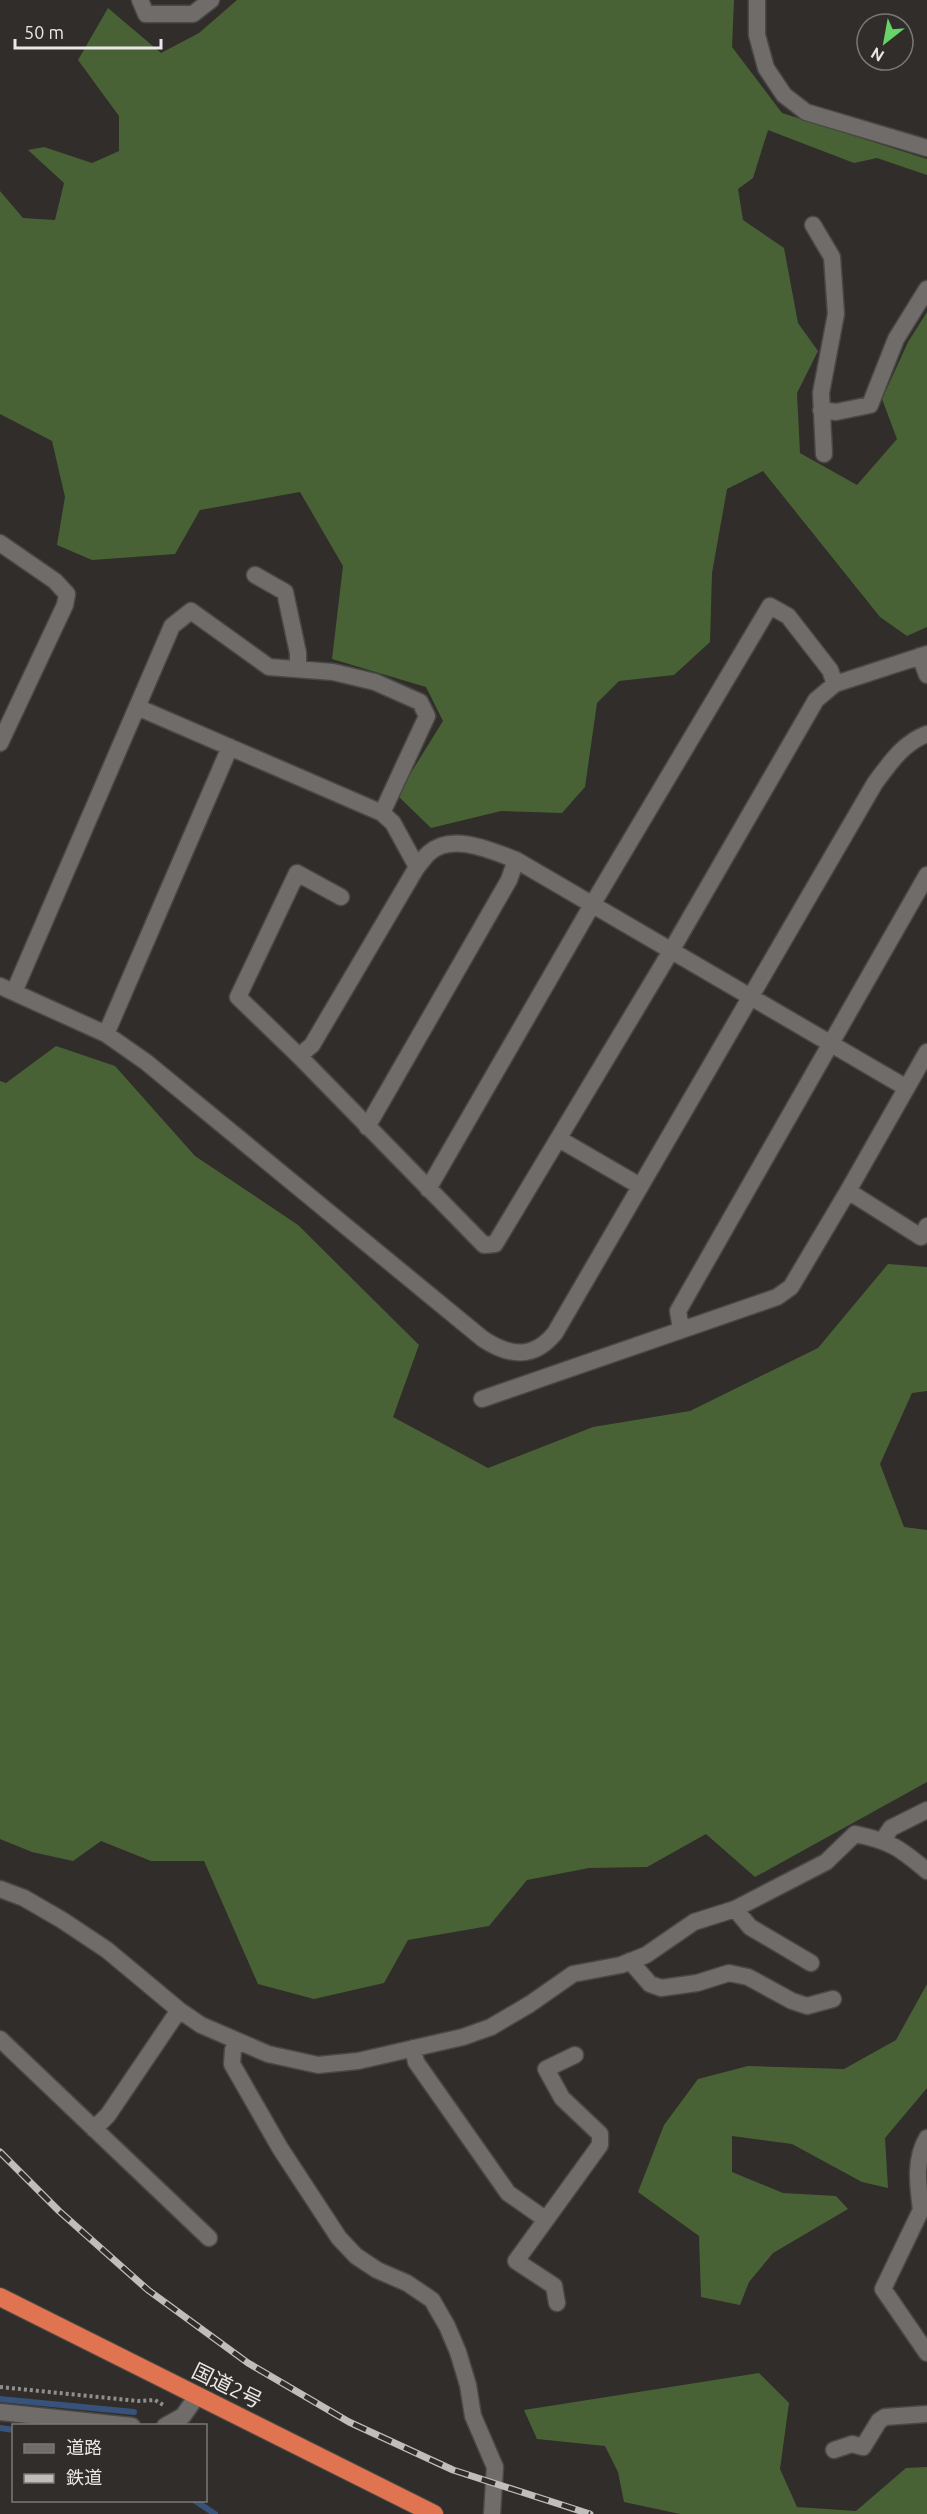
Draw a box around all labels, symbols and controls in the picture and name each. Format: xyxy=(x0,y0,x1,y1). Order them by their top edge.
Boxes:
scale bar xyxy=(15,12,160,50)
north arrow xyxy=(855,12,915,72)
text: 50 m xyxy=(24,22,64,42)
text: N xyxy=(868,44,887,66)
street label: 国道2号 xyxy=(189,2358,266,2412)
legend xyxy=(12,2424,207,2502)
text: 道路 xyxy=(66,2437,102,2457)
text: 鉄道 xyxy=(66,2467,102,2487)

